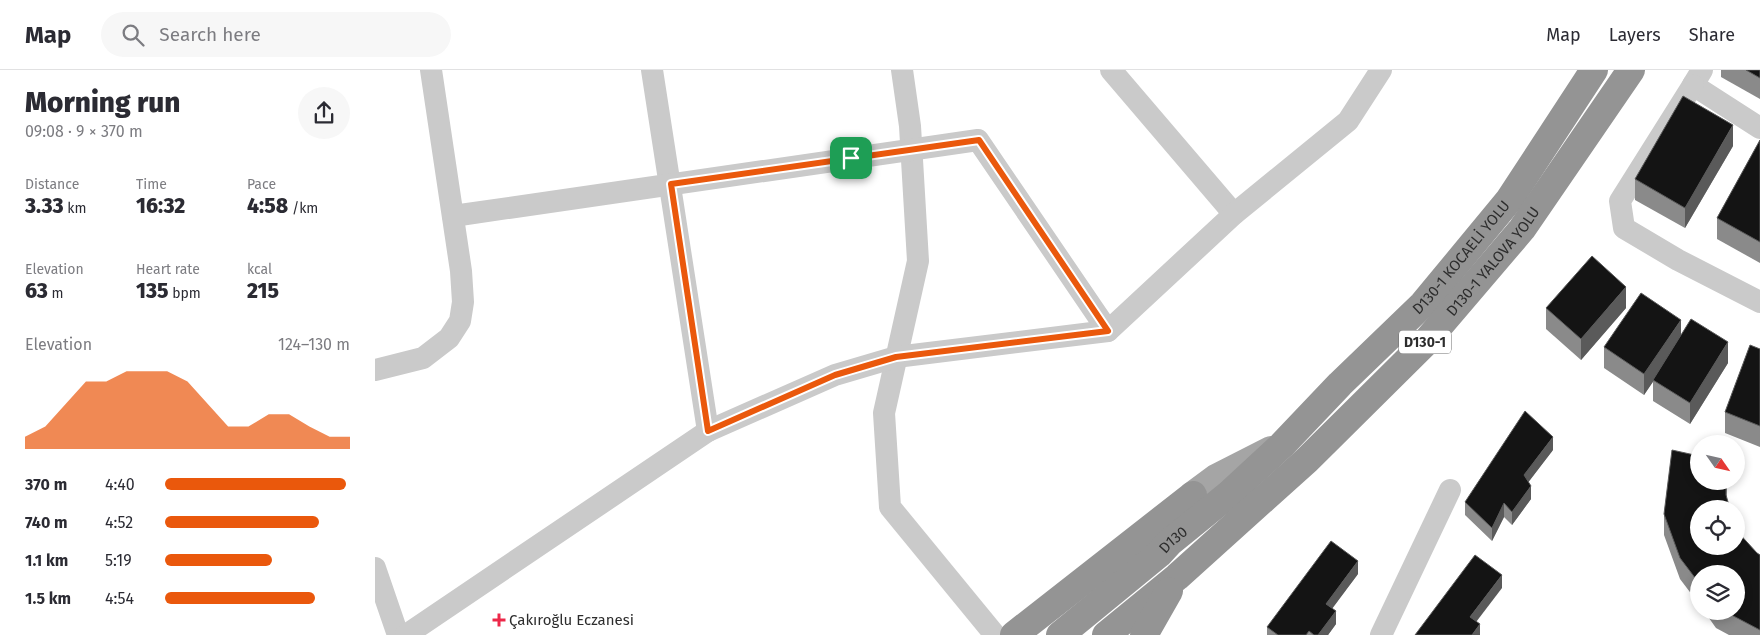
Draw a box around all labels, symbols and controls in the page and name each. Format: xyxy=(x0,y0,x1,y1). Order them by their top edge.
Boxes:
search box xyxy=(101,12,451,57)
text: Map xyxy=(25,21,71,49)
icon: search xyxy=(119,21,147,49)
text: Search here xyxy=(159,23,261,46)
text: Map xyxy=(1546,24,1581,46)
text: Layers xyxy=(1609,24,1661,46)
text: Share xyxy=(1689,24,1735,46)
text: Morning run xyxy=(25,86,180,119)
button: share xyxy=(298,87,350,139)
text: 09:08 · 9 × 370 m xyxy=(25,122,143,141)
pin xyxy=(830,137,872,179)
icon: arrive xyxy=(837,144,865,172)
text: Distance xyxy=(25,176,79,193)
text: Time xyxy=(136,176,167,193)
text: Pace xyxy=(247,176,276,193)
text: 3.33 xyxy=(25,193,64,219)
text: 16:32 xyxy=(136,193,185,219)
text: 4:58 xyxy=(247,193,288,219)
street label: D130-1 KOCAELİ YOLU xyxy=(1409,197,1514,318)
text: km xyxy=(64,200,86,217)
text: /km xyxy=(288,200,318,217)
street label: D130-1 YALOVA YOLU xyxy=(1443,203,1543,320)
text: Elevation xyxy=(25,261,84,278)
text: Heart rate xyxy=(136,261,200,278)
text: kcal xyxy=(247,261,272,278)
text: 63 xyxy=(25,278,48,304)
text: 135 xyxy=(136,278,168,304)
text: 215 xyxy=(247,278,279,304)
text: m xyxy=(48,285,64,302)
text: bpm xyxy=(168,285,201,302)
road number: D130-1 xyxy=(1399,330,1451,354)
text: Elevation xyxy=(25,335,92,354)
text: 124–130 m xyxy=(278,335,350,354)
north arrow xyxy=(1690,435,1745,490)
map controls xyxy=(1690,435,1745,620)
text: 370 m xyxy=(25,475,67,494)
text: 4:40 xyxy=(105,475,135,494)
button: locate xyxy=(1690,500,1745,555)
text: 740 m xyxy=(25,513,68,532)
text: 4:52 xyxy=(105,513,133,532)
street label: D130 xyxy=(1155,523,1191,557)
text: 1.1 km xyxy=(25,551,68,570)
text: 5:19 xyxy=(105,551,132,570)
button: layers xyxy=(1690,565,1745,620)
text: 1.5 km xyxy=(25,589,71,608)
text: 4:54 xyxy=(105,589,134,608)
place label: Çakıroğlu Eczanesi xyxy=(509,611,634,629)
marker: Çakıroğlu Eczanesi xyxy=(493,614,505,626)

